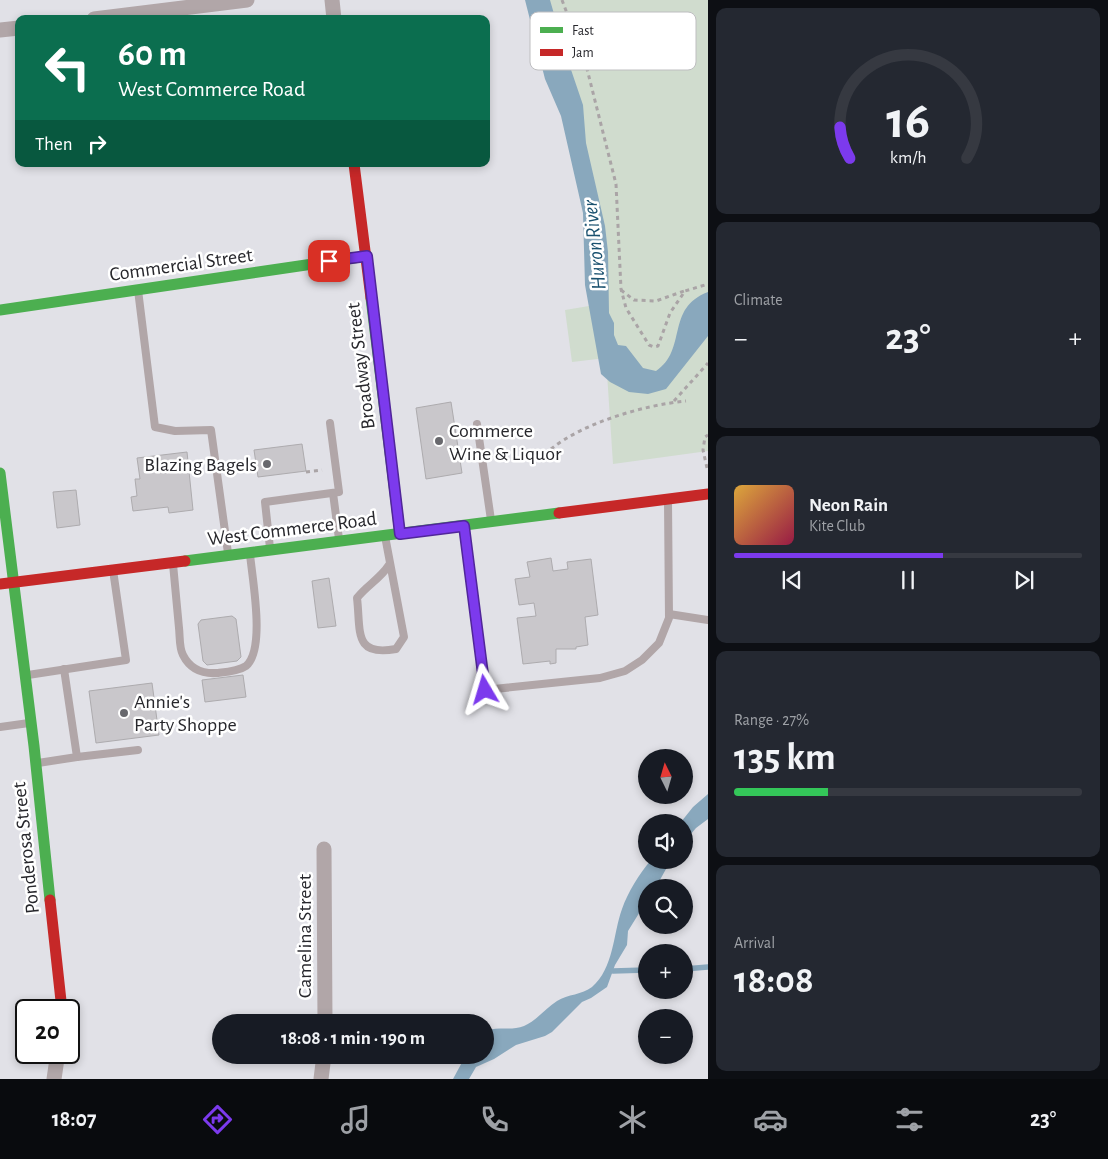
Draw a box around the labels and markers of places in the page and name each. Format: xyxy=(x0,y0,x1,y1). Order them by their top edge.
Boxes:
pin xyxy=(308,240,350,282)
place label: Commerce Wine & Liquor xyxy=(449,421,562,464)
marker: Commerce Wine & Liquor xyxy=(433,435,445,447)
place label: Blazing Bagels xyxy=(144,455,257,475)
marker: Blazing Bagels xyxy=(261,458,273,470)
place label: Annie's Party Shoppe xyxy=(134,692,237,735)
marker: Annie's Party Shoppe xyxy=(118,707,130,719)

